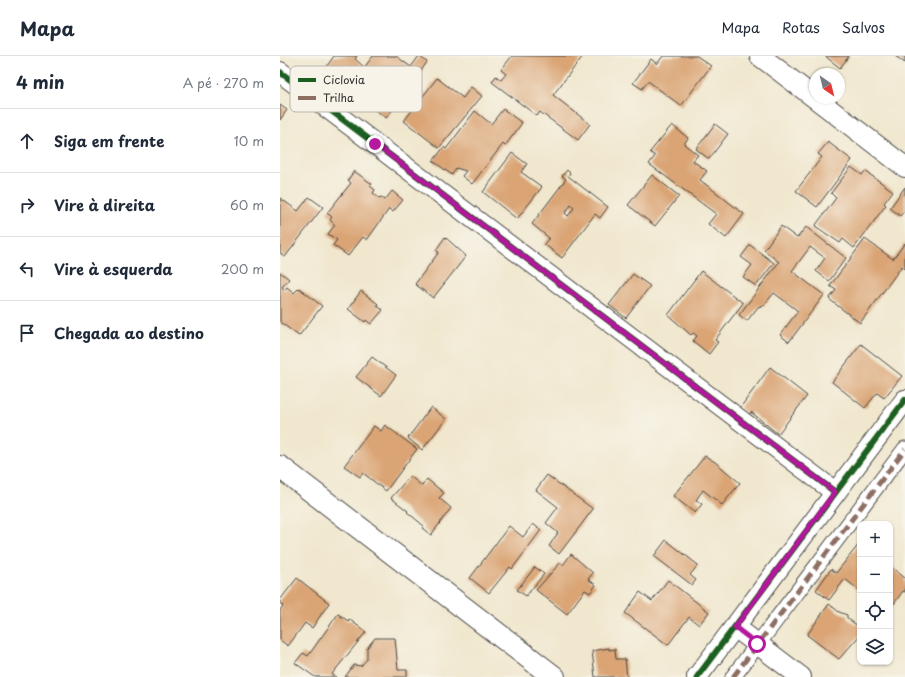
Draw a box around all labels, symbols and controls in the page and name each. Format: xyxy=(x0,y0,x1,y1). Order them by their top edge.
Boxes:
text: Mapa xyxy=(20,14,75,42)
text: Mapa xyxy=(721,17,760,38)
text: Rotas xyxy=(782,17,820,38)
text: Salvos xyxy=(842,17,885,38)
legend xyxy=(290,66,422,112)
north arrow xyxy=(809,68,845,104)
text: 4 min xyxy=(16,69,64,95)
text: Ciclovia xyxy=(323,71,365,88)
text: A pé · 270 m xyxy=(183,73,264,92)
text: Trilha xyxy=(323,89,354,106)
text: Siga em frente xyxy=(54,129,164,152)
icon: ahead xyxy=(16,130,38,152)
text: 10 m xyxy=(234,131,264,150)
route end xyxy=(366,135,384,153)
text: Vire à direita xyxy=(54,193,155,216)
icon: right xyxy=(16,194,38,216)
text: 60 m xyxy=(230,195,264,214)
text: Vire à esquerda xyxy=(54,257,173,280)
icon: left xyxy=(16,258,38,280)
text: 200 m xyxy=(221,259,264,278)
text: Chegada ao destino xyxy=(54,321,204,344)
icon: arrive xyxy=(16,322,38,344)
map controls xyxy=(857,521,893,665)
button: + xyxy=(857,521,893,557)
button: − xyxy=(857,557,893,593)
button: locate xyxy=(857,593,893,629)
button: layers xyxy=(857,629,893,665)
route start xyxy=(748,635,766,653)

